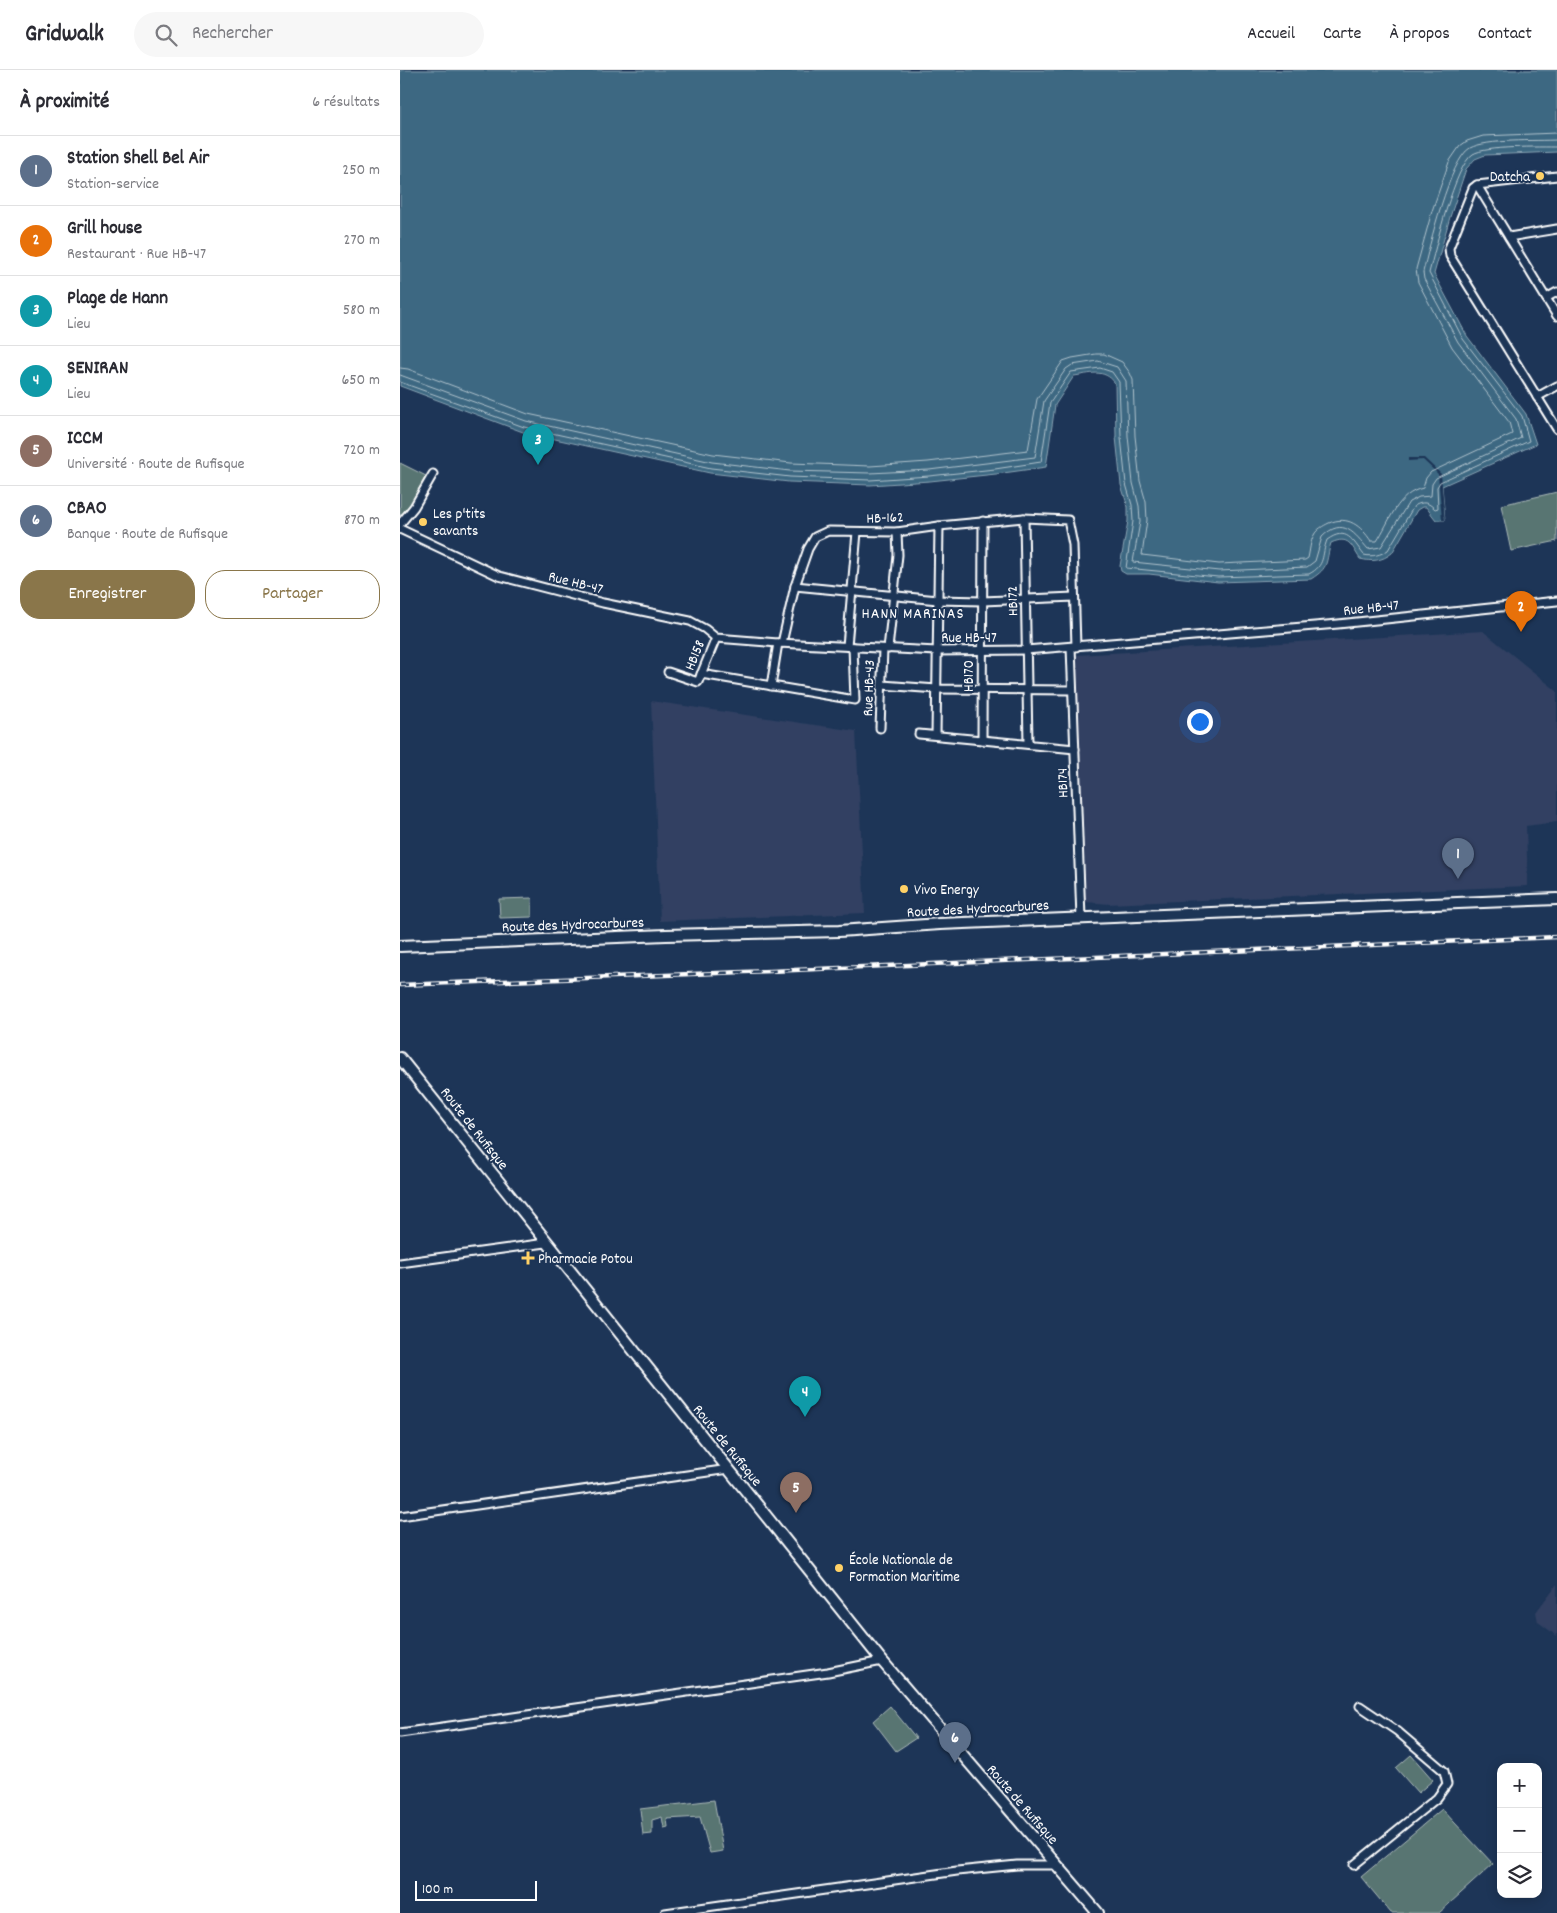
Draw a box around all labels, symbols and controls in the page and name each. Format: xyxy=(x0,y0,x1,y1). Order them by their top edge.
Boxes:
search box xyxy=(134,12,484,57)
text: Gridwalk xyxy=(25,18,104,52)
icon: search xyxy=(152,21,180,49)
text: Rechercher xyxy=(192,21,273,48)
text: Accueil xyxy=(1247,22,1295,47)
text: Carte xyxy=(1323,22,1362,47)
text: À propos xyxy=(1390,22,1450,47)
text: Contact xyxy=(1478,22,1532,47)
text: À proximité xyxy=(20,88,109,118)
text: 6 résultats xyxy=(312,91,380,114)
text: Station Shell Bel Air xyxy=(67,146,209,173)
text: 1 xyxy=(34,159,38,182)
text: 250 m xyxy=(342,159,380,182)
place label: Datcha xyxy=(1490,167,1531,189)
marker: Datcha xyxy=(1534,170,1546,182)
text: Station-service xyxy=(67,173,159,196)
text: Grill house xyxy=(67,216,142,243)
text: 2 xyxy=(33,229,40,252)
text: 270 m xyxy=(344,229,380,252)
text: Restaurant · Rue HB-47 xyxy=(67,243,206,266)
text: Plage de Hann xyxy=(67,286,168,313)
text: 3 xyxy=(32,299,40,322)
text: 580 m xyxy=(343,299,380,322)
text: Lieu xyxy=(67,313,90,336)
text: SENIRAN xyxy=(67,356,128,383)
text: 4 xyxy=(33,369,39,392)
text: 650 m xyxy=(341,369,380,392)
text: Lieu xyxy=(67,383,90,406)
pin: 3 xyxy=(522,424,554,465)
text: ICCM xyxy=(67,426,103,453)
text: 5 xyxy=(32,439,40,462)
text: 720 m xyxy=(344,439,380,462)
text: Université · Route de Rufisque xyxy=(67,453,245,476)
text: CBAO xyxy=(67,496,107,523)
place label: Les p'tits savants xyxy=(433,504,486,543)
street label: HB-162 xyxy=(866,507,904,531)
text: 6 xyxy=(32,509,40,532)
text: 870 m xyxy=(344,509,380,532)
marker: Les p'tits savants xyxy=(417,516,429,528)
text: Banque · Route de Rufisque xyxy=(67,523,228,546)
street label: Rue HB-47 xyxy=(546,567,605,601)
button: Enregistrer xyxy=(20,570,195,619)
button: Partager xyxy=(205,570,380,619)
street label: HB172 xyxy=(1003,586,1025,616)
pin: 2 xyxy=(1505,591,1537,632)
street label: Rue HB-47 xyxy=(1342,595,1400,623)
district label: HANN MARINAS xyxy=(862,603,964,626)
street label: Rue HB-47 xyxy=(941,628,997,650)
street label: HB158 xyxy=(680,637,712,674)
street label: Rue HB-43 xyxy=(858,659,882,717)
street label: HB170 xyxy=(959,660,981,692)
your location xyxy=(1187,709,1213,735)
street label: HB174 xyxy=(1052,768,1076,798)
pin: 1 xyxy=(1442,838,1474,879)
place label: Vivo Energy xyxy=(914,880,980,902)
marker: Vivo Energy xyxy=(898,883,910,895)
street label: Route des Hydrocarbures xyxy=(906,895,1050,925)
street label: Route des Hydrocarbures xyxy=(501,913,645,939)
street label: Route de Rufisque xyxy=(434,1083,513,1176)
place label: Pharmacie Potou xyxy=(538,1249,633,1271)
marker: Pharmacie Potou xyxy=(522,1252,534,1264)
pin: 4 xyxy=(789,1376,821,1417)
street label: Route de Rufisque xyxy=(686,1401,767,1492)
pin: 5 xyxy=(780,1472,812,1513)
place label: École Nationale de Formation Maritime xyxy=(849,1550,960,1589)
marker: École Nationale de Formation Maritime xyxy=(833,1562,845,1574)
pin: 6 xyxy=(939,1722,971,1763)
street label: Route de Rufisque xyxy=(980,1760,1063,1851)
map controls xyxy=(1497,1763,1542,1898)
button: + xyxy=(1497,1763,1542,1808)
button: − xyxy=(1497,1808,1542,1853)
button: layers xyxy=(1497,1853,1542,1898)
scale bar xyxy=(415,1878,538,1901)
text: 100 m xyxy=(422,1880,453,1900)

